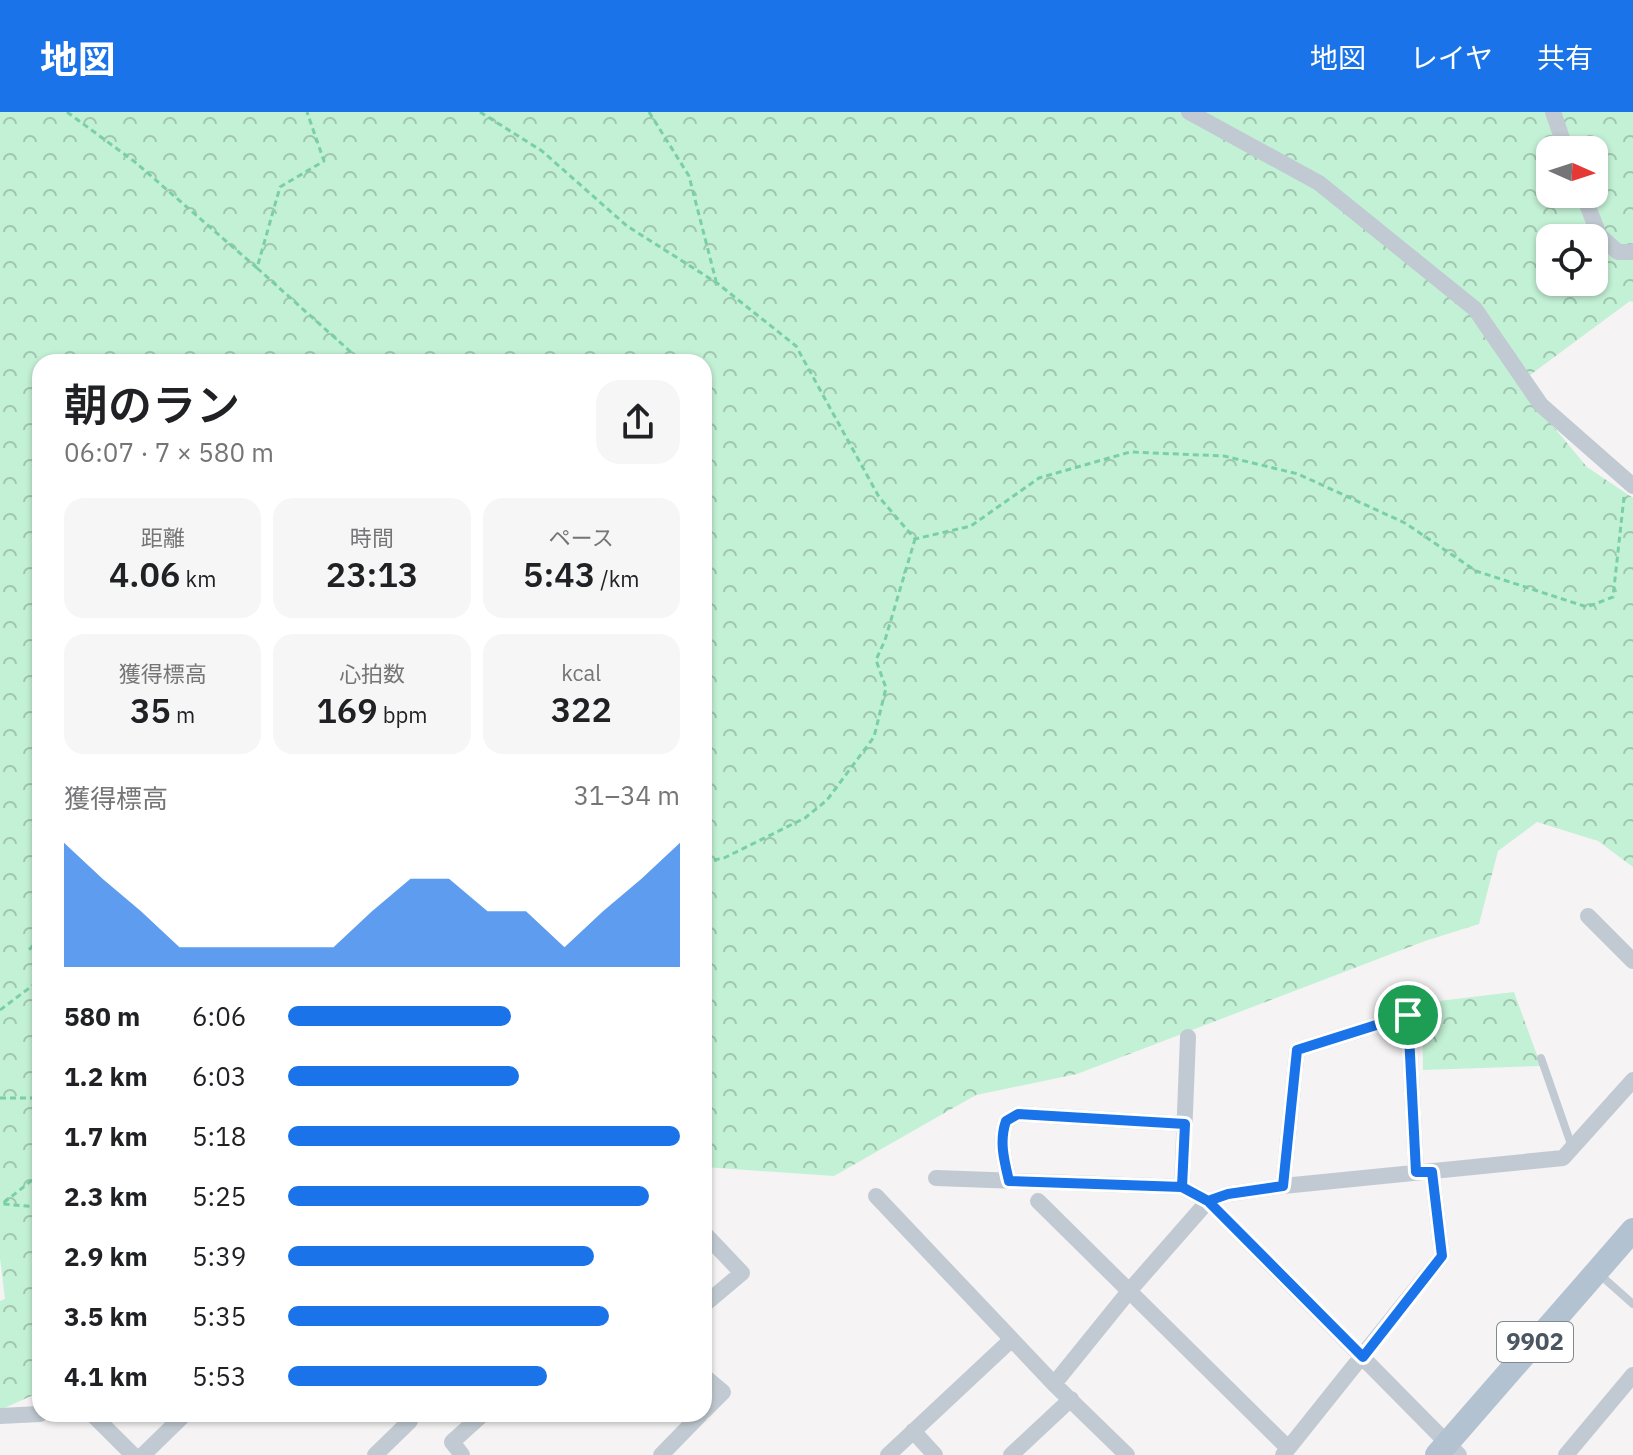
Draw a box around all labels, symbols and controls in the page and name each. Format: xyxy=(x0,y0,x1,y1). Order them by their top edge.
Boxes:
text: 地図 xyxy=(40,34,116,83)
text: 地図 xyxy=(1310,39,1366,76)
text: レイヤ xyxy=(1410,39,1493,76)
text: 共有 xyxy=(1537,39,1593,76)
north arrow xyxy=(1536,136,1608,208)
map controls xyxy=(1536,136,1608,296)
button: locate xyxy=(1536,224,1608,296)
text: 朝のラン xyxy=(64,376,240,433)
button: share xyxy=(596,380,680,464)
text: 06:07 · 7 × 580 m xyxy=(64,435,274,469)
text: 距離 xyxy=(141,523,185,552)
text: 時間 xyxy=(350,523,394,552)
text: ペース xyxy=(549,523,614,552)
text: 4.06 xyxy=(109,552,180,596)
text: 23:13 xyxy=(326,552,418,596)
text: 5:43 xyxy=(523,552,595,596)
text: km xyxy=(180,564,216,593)
text: /km xyxy=(595,564,640,593)
text: kcal xyxy=(561,658,601,687)
text: 獲得標高 xyxy=(119,659,207,688)
text: 心拍数 xyxy=(339,659,405,688)
text: 322 xyxy=(551,687,612,731)
text: 35 xyxy=(130,688,171,732)
text: 169 xyxy=(316,688,378,732)
text: m xyxy=(171,700,195,729)
text: bpm xyxy=(378,700,428,729)
text: 31–34 m xyxy=(573,778,680,812)
text: 獲得標高 xyxy=(64,781,168,815)
pin xyxy=(1374,981,1442,1049)
icon: arrive xyxy=(1386,993,1430,1037)
text: 580 m xyxy=(64,999,140,1033)
text: 6:06 xyxy=(192,999,246,1033)
text: 1.2 km xyxy=(64,1059,148,1093)
text: 6:03 xyxy=(192,1059,246,1093)
text: 1.7 km xyxy=(64,1119,148,1153)
text: 5:18 xyxy=(192,1119,246,1153)
text: 2.3 km xyxy=(64,1179,148,1213)
text: 5:25 xyxy=(192,1179,246,1213)
text: 2.9 km xyxy=(64,1239,148,1273)
text: 5:39 xyxy=(192,1239,246,1273)
text: 3.5 km xyxy=(64,1299,148,1333)
text: 5:35 xyxy=(192,1299,246,1333)
road number: 9902 xyxy=(1497,1322,1573,1362)
text: 4.1 km xyxy=(64,1359,148,1393)
text: 5:53 xyxy=(192,1359,246,1393)

